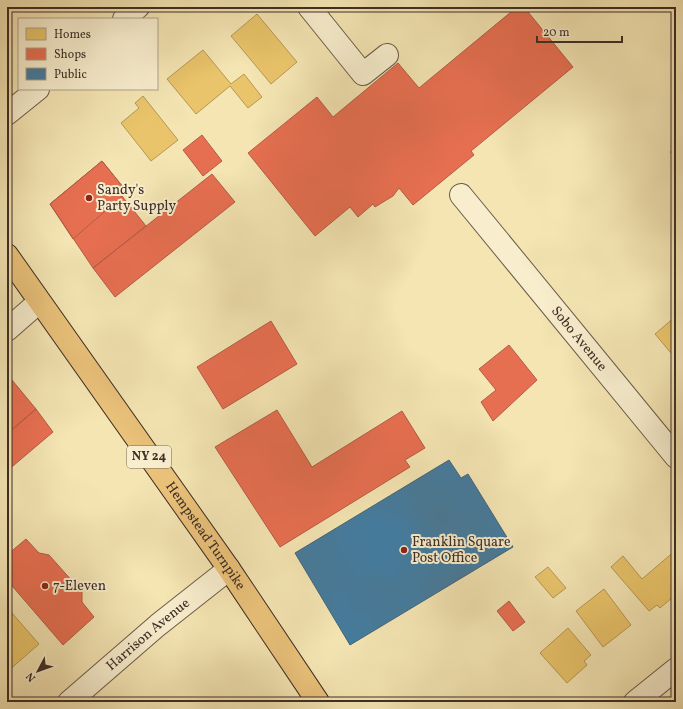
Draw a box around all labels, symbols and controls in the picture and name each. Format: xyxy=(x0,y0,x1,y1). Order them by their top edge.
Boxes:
legend xyxy=(18,18,158,90)
scale bar xyxy=(537,18,622,44)
text: 20 m xyxy=(543,25,570,41)
text: Homes xyxy=(54,27,91,43)
text: Shops xyxy=(54,47,86,63)
text: Public xyxy=(54,67,87,83)
place label: Sandy's Party Supply xyxy=(97,181,177,216)
marker: Sandy's Party Supply xyxy=(84,193,94,203)
street label: Sobo Avenue xyxy=(547,302,612,376)
road number: NY 24 xyxy=(127,446,171,468)
street label: Hempstead Turnpike xyxy=(161,478,250,594)
place label: Franklin Square Post Office xyxy=(412,533,511,568)
marker: Franklin Square Post Office xyxy=(399,545,409,555)
place label: 7-Eleven xyxy=(53,577,106,596)
marker: 7-Eleven xyxy=(40,581,50,591)
street label: Harrison Avenue xyxy=(102,594,194,675)
north arrow xyxy=(18,651,58,691)
text: N xyxy=(23,669,40,685)

